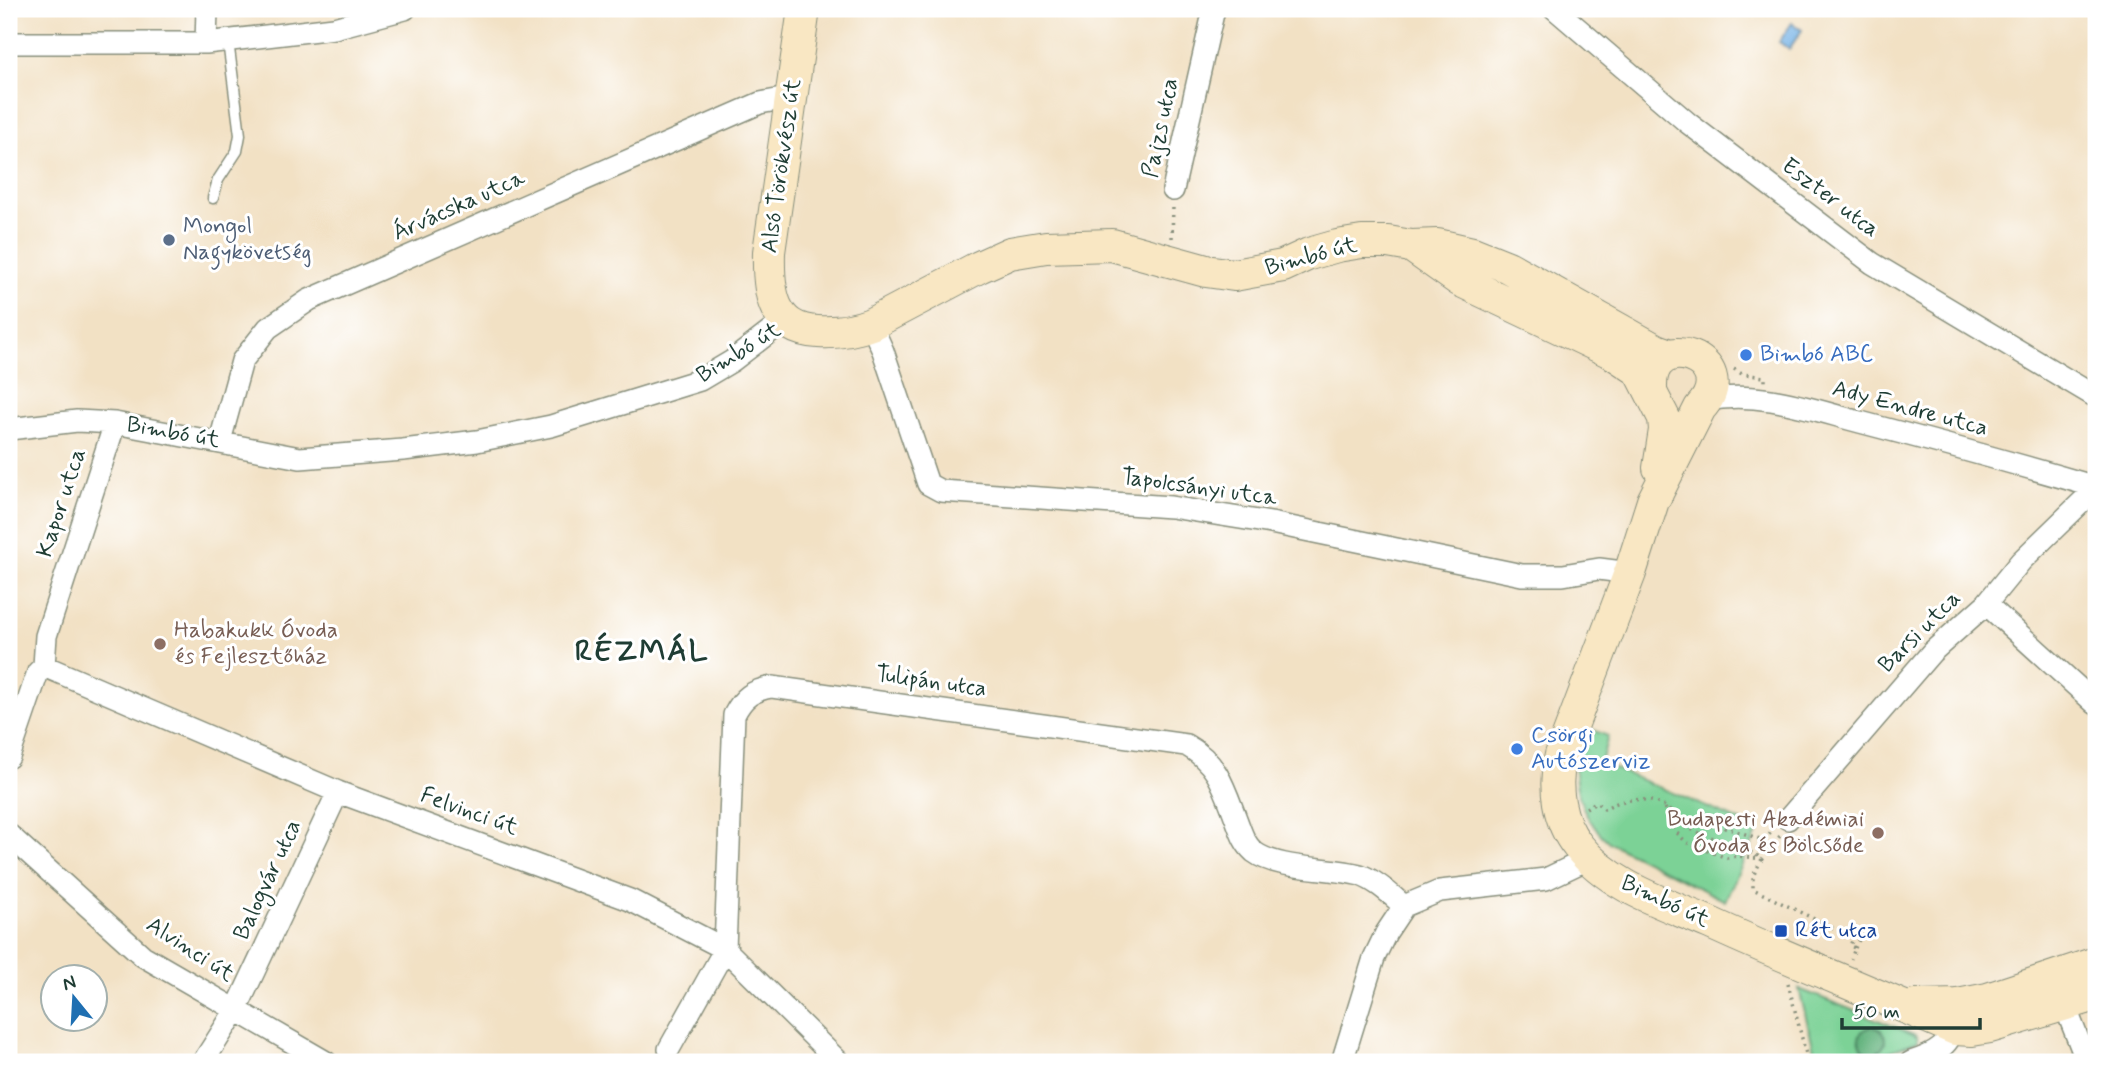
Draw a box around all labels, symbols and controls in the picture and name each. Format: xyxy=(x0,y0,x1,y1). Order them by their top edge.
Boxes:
street label: Pajzs utca xyxy=(1136,75,1186,181)
street label: Alsó Törökvész út xyxy=(755,77,809,255)
street label: Eszter utca xyxy=(1775,151,1885,245)
street label: Árvácska utca xyxy=(388,163,530,249)
place label: Mongol Nagykövetség xyxy=(183,212,311,270)
street label: Bimbó út xyxy=(1262,230,1361,284)
marker: Mongol Nagykövetség xyxy=(161,232,177,248)
street label: Bimbó út xyxy=(691,315,787,391)
place label: Bimbó ABC xyxy=(1760,340,1873,370)
marker: Bimbó ABC xyxy=(1738,347,1754,363)
street label: Ady Endre utca xyxy=(1829,374,1991,444)
street label: Bimbó út xyxy=(124,410,222,456)
street label: Kapor utca xyxy=(30,445,94,561)
street label: Tapolcsányi utca xyxy=(1119,462,1279,514)
street label: Barsi utca xyxy=(1872,584,1968,680)
place label: Habakukk Óvoda és Fejlesztőház xyxy=(174,616,338,672)
district label: RÉZMÁL xyxy=(575,632,709,671)
marker: Habakukk Óvoda és Fejlesztőház xyxy=(152,636,168,652)
street label: Tulipán utca xyxy=(874,659,988,705)
place label: Csörgi Autószerviz xyxy=(1531,721,1650,777)
marker: Csörgi Autószerviz xyxy=(1509,741,1525,757)
street label: Felvinci út xyxy=(416,781,522,844)
place label: Budapesti Akadémiai Óvoda és Bölcsőde xyxy=(1667,805,1864,861)
street label: Balogvár utca xyxy=(227,815,311,946)
marker: Budapesti Akadémiai Óvoda és Bölcsőde xyxy=(1870,825,1886,841)
street label: Bimbó út xyxy=(1616,869,1714,936)
street label: Alvinci út xyxy=(140,910,240,990)
place label: Rét utca xyxy=(1795,916,1878,946)
marker: Rét utca xyxy=(1773,923,1789,939)
north arrow xyxy=(38,962,108,1032)
text: N xyxy=(59,969,79,997)
scale bar xyxy=(1842,987,1981,1031)
text: 50 m xyxy=(1853,998,1900,1026)

